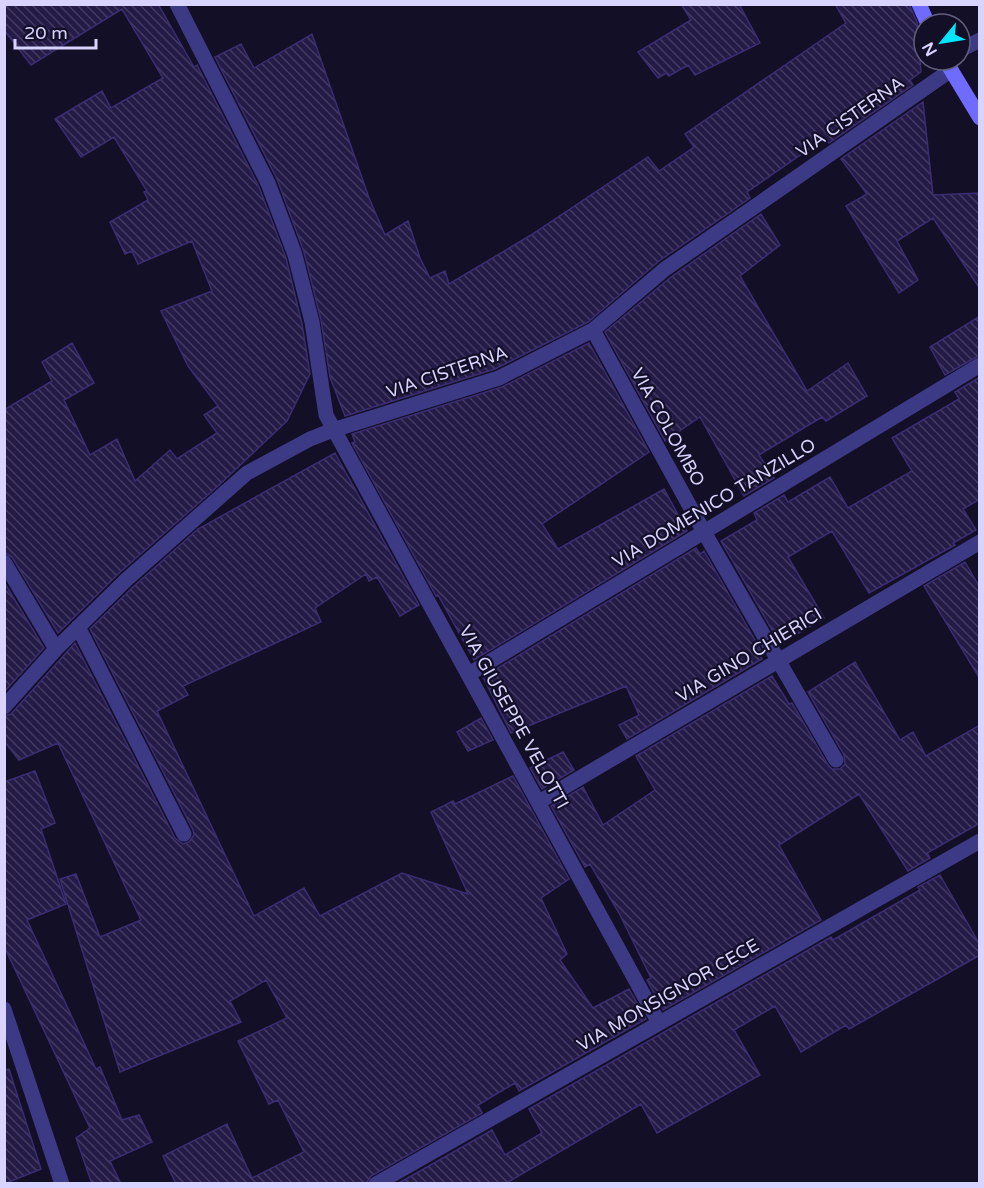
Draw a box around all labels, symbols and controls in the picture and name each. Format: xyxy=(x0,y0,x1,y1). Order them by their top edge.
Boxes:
scale bar xyxy=(15,12,96,50)
north arrow xyxy=(912,12,972,72)
text: 20 m xyxy=(24,22,68,44)
text: N xyxy=(918,38,942,60)
street label: VIA CISTERNA xyxy=(792,72,908,162)
street label: VIA CISTERNA xyxy=(383,341,511,403)
street label: VIA COLOMBO xyxy=(626,364,710,490)
street label: VIA DOMENICO TANZILLO xyxy=(608,433,820,573)
street label: VIA GINO CHIERICI xyxy=(672,603,826,707)
street label: VIA GIUSEPPE VELOTTI xyxy=(454,621,574,813)
street label: VIA MONSIGNOR CECE xyxy=(573,934,763,1056)

